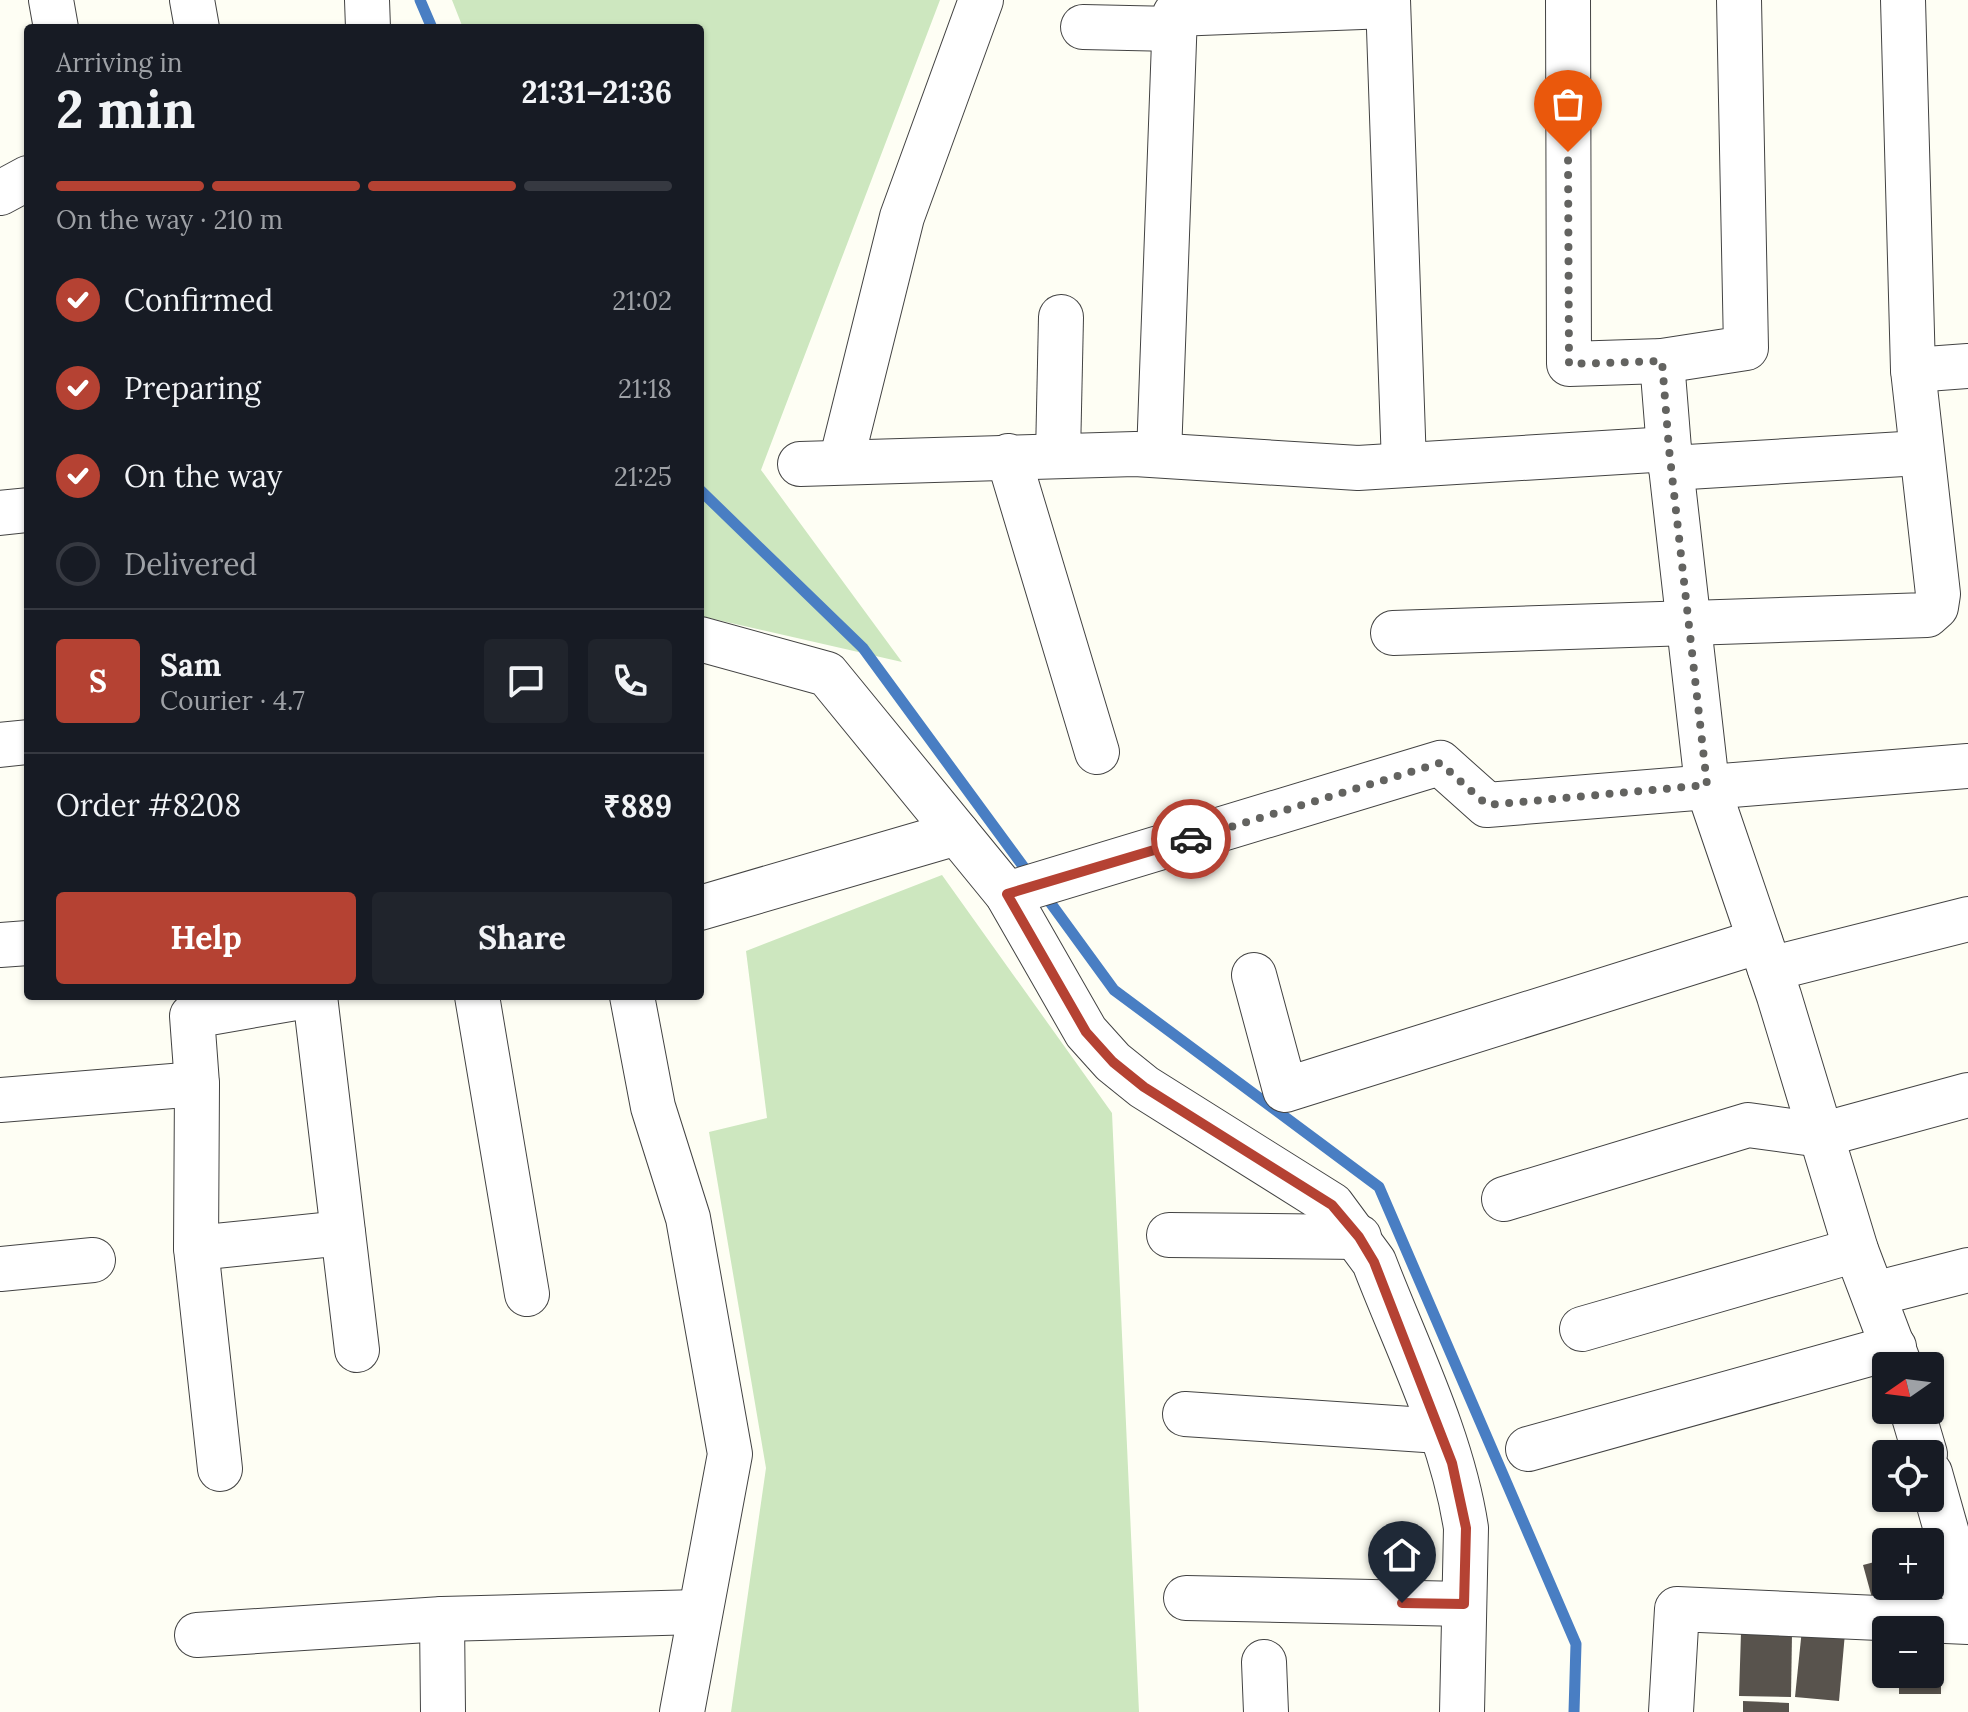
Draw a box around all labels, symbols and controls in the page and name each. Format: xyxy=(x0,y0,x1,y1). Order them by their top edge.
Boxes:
text: Arriving in xyxy=(56,46,183,79)
pin xyxy=(1534,70,1602,152)
text: 21:31–21:36 xyxy=(522,73,672,111)
text: 2 min xyxy=(56,76,195,142)
icon: bag xyxy=(1546,82,1590,126)
text: On the way · 210 m xyxy=(56,203,283,236)
icon: check xyxy=(56,278,100,322)
text: Confirmed xyxy=(124,281,273,319)
text: 21:02 xyxy=(612,284,672,317)
icon: check xyxy=(56,366,100,410)
text: Preparing xyxy=(124,369,261,407)
text: 21:18 xyxy=(618,372,672,405)
icon: check xyxy=(56,454,100,498)
text: On the way xyxy=(124,457,282,495)
text: 21:25 xyxy=(614,460,672,493)
text: Delivered xyxy=(124,545,257,583)
button: chat xyxy=(484,639,568,723)
button: phone xyxy=(588,639,672,723)
text: Sam xyxy=(160,646,221,684)
text: S xyxy=(89,662,107,700)
text: Courier · 4.7 xyxy=(160,684,305,717)
text: Order #8208 xyxy=(56,786,241,824)
text: ₹889 xyxy=(603,787,672,825)
courier xyxy=(1151,799,1231,879)
icon: car xyxy=(1169,817,1213,861)
button: Help xyxy=(56,892,356,984)
button: Share xyxy=(372,892,672,984)
north arrow xyxy=(1872,1352,1944,1424)
map controls xyxy=(1872,1352,1944,1688)
button: locate xyxy=(1872,1440,1944,1512)
pin xyxy=(1368,1521,1436,1603)
button: + xyxy=(1872,1528,1944,1600)
icon: home xyxy=(1380,1533,1424,1577)
button: − xyxy=(1872,1616,1944,1688)

